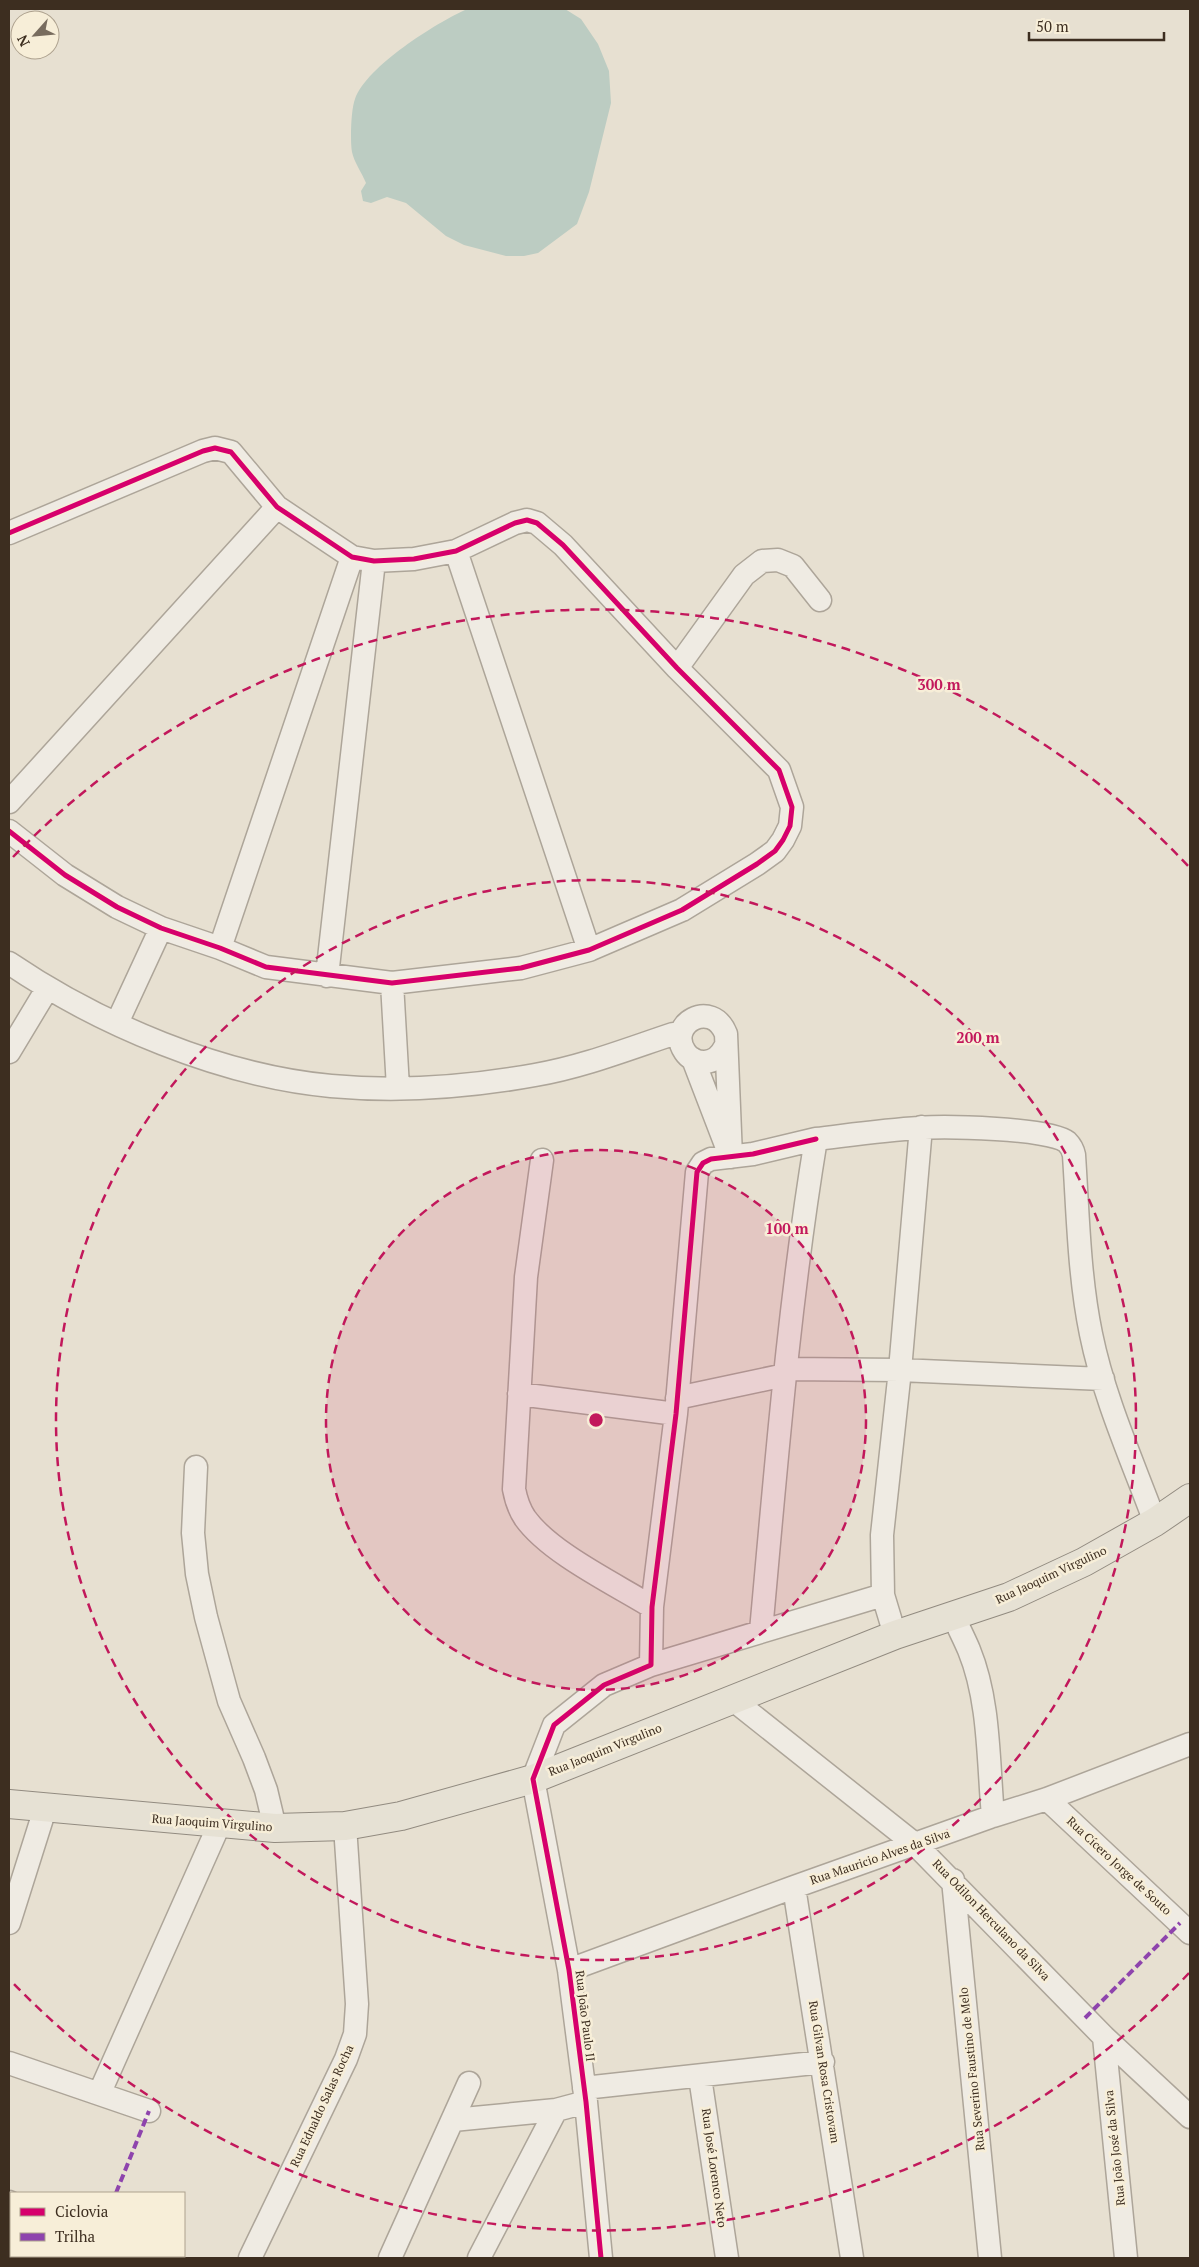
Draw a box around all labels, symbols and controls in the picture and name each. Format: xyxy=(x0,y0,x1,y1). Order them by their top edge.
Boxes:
north arrow xyxy=(10,10,60,60)
scale bar xyxy=(1029,10,1164,42)
text: 50 m xyxy=(1036,16,1069,36)
text: N xyxy=(12,32,34,50)
text: 300 m xyxy=(917,674,961,694)
text: 200 m xyxy=(956,1027,1000,1047)
text: 100 m xyxy=(765,1218,809,1238)
centre of rings xyxy=(587,1411,605,1429)
street label: Rua Jaoquim Virgulino xyxy=(993,1542,1109,1607)
street label: Rua Jaoquim Virgulino xyxy=(546,1720,664,1779)
street label: Rua Jaoquim Virgulino xyxy=(151,1811,273,1834)
street label: Rua Cícero Jorge de Souto xyxy=(1064,1813,1175,1918)
street label: Rua Mauricio Alves da Silva xyxy=(808,1826,952,1888)
street label: Rua Odilon Herculano da Silva xyxy=(929,1856,1053,1983)
street label: Rua João Paulo II xyxy=(572,1970,599,2062)
street label: Rua Severino Faustino de Melo xyxy=(955,1986,988,2152)
street label: Rua Gilvan Rosa Cristovam xyxy=(806,2000,843,2145)
street label: Rua Ednaldo Salas Rocha xyxy=(287,2042,356,2169)
street label: Rua João José da Silva xyxy=(1101,2090,1128,2207)
street label: Rua José Lorenco Neto xyxy=(699,2107,730,2229)
legend xyxy=(10,2192,185,2257)
text: Ciclovia xyxy=(55,2201,109,2221)
text: Trilha xyxy=(55,2226,95,2246)

